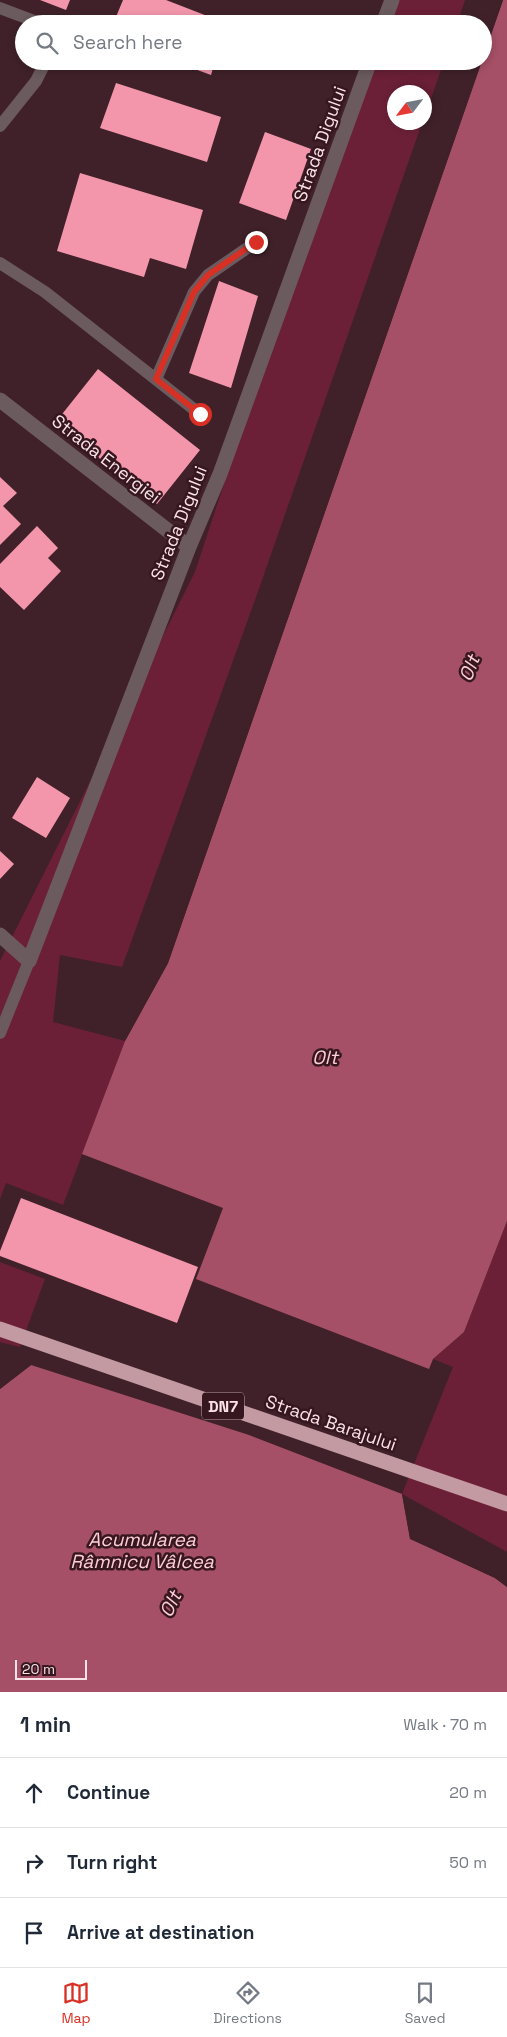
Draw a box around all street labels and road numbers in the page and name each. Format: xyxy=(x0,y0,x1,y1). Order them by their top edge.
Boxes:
street label: Strada Digului xyxy=(288,83,351,205)
street label: Strada Energiei xyxy=(47,409,165,508)
street label: Strada Digului xyxy=(145,462,212,583)
street label: Strada Barajului xyxy=(263,1389,400,1456)
road number: DN7 xyxy=(202,1392,244,1420)

